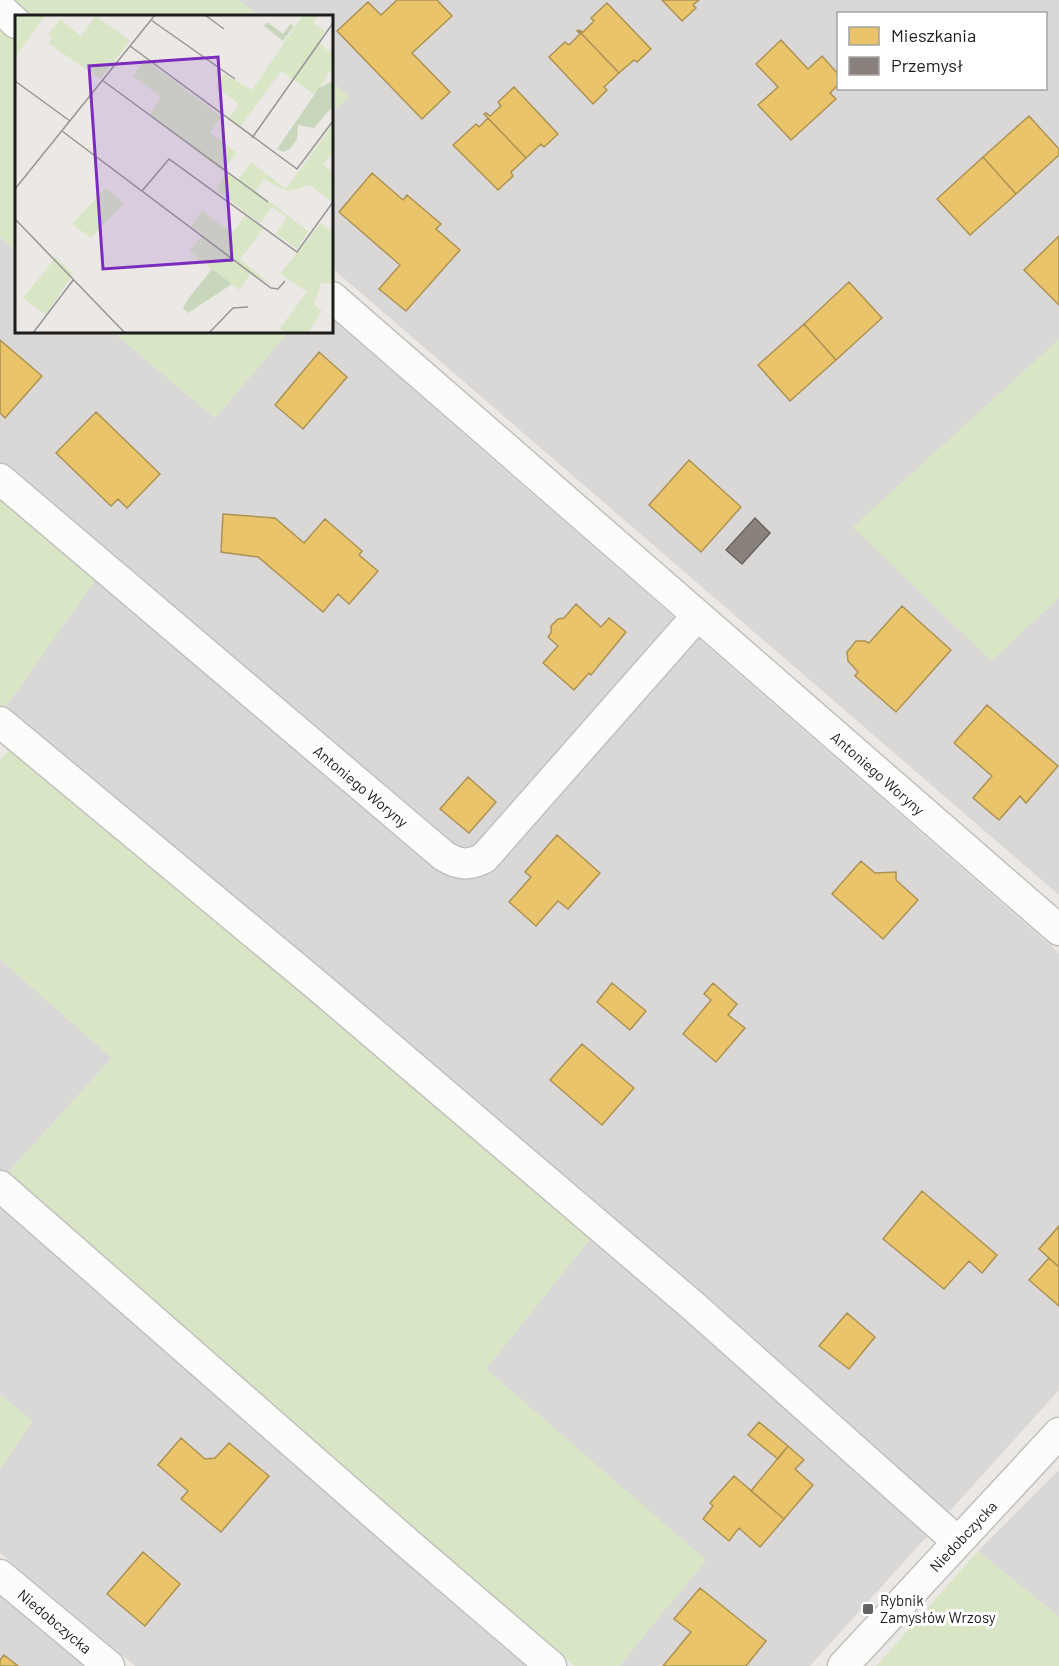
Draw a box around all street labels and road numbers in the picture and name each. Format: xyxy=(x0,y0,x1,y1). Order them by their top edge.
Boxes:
street label: Antoniego Woryny xyxy=(828,728,928,819)
street label: Antoniego Woryny xyxy=(310,741,412,831)
street label: Niedobczycka xyxy=(926,1497,1000,1575)
street label: Niedobczycka xyxy=(15,1585,95,1657)

